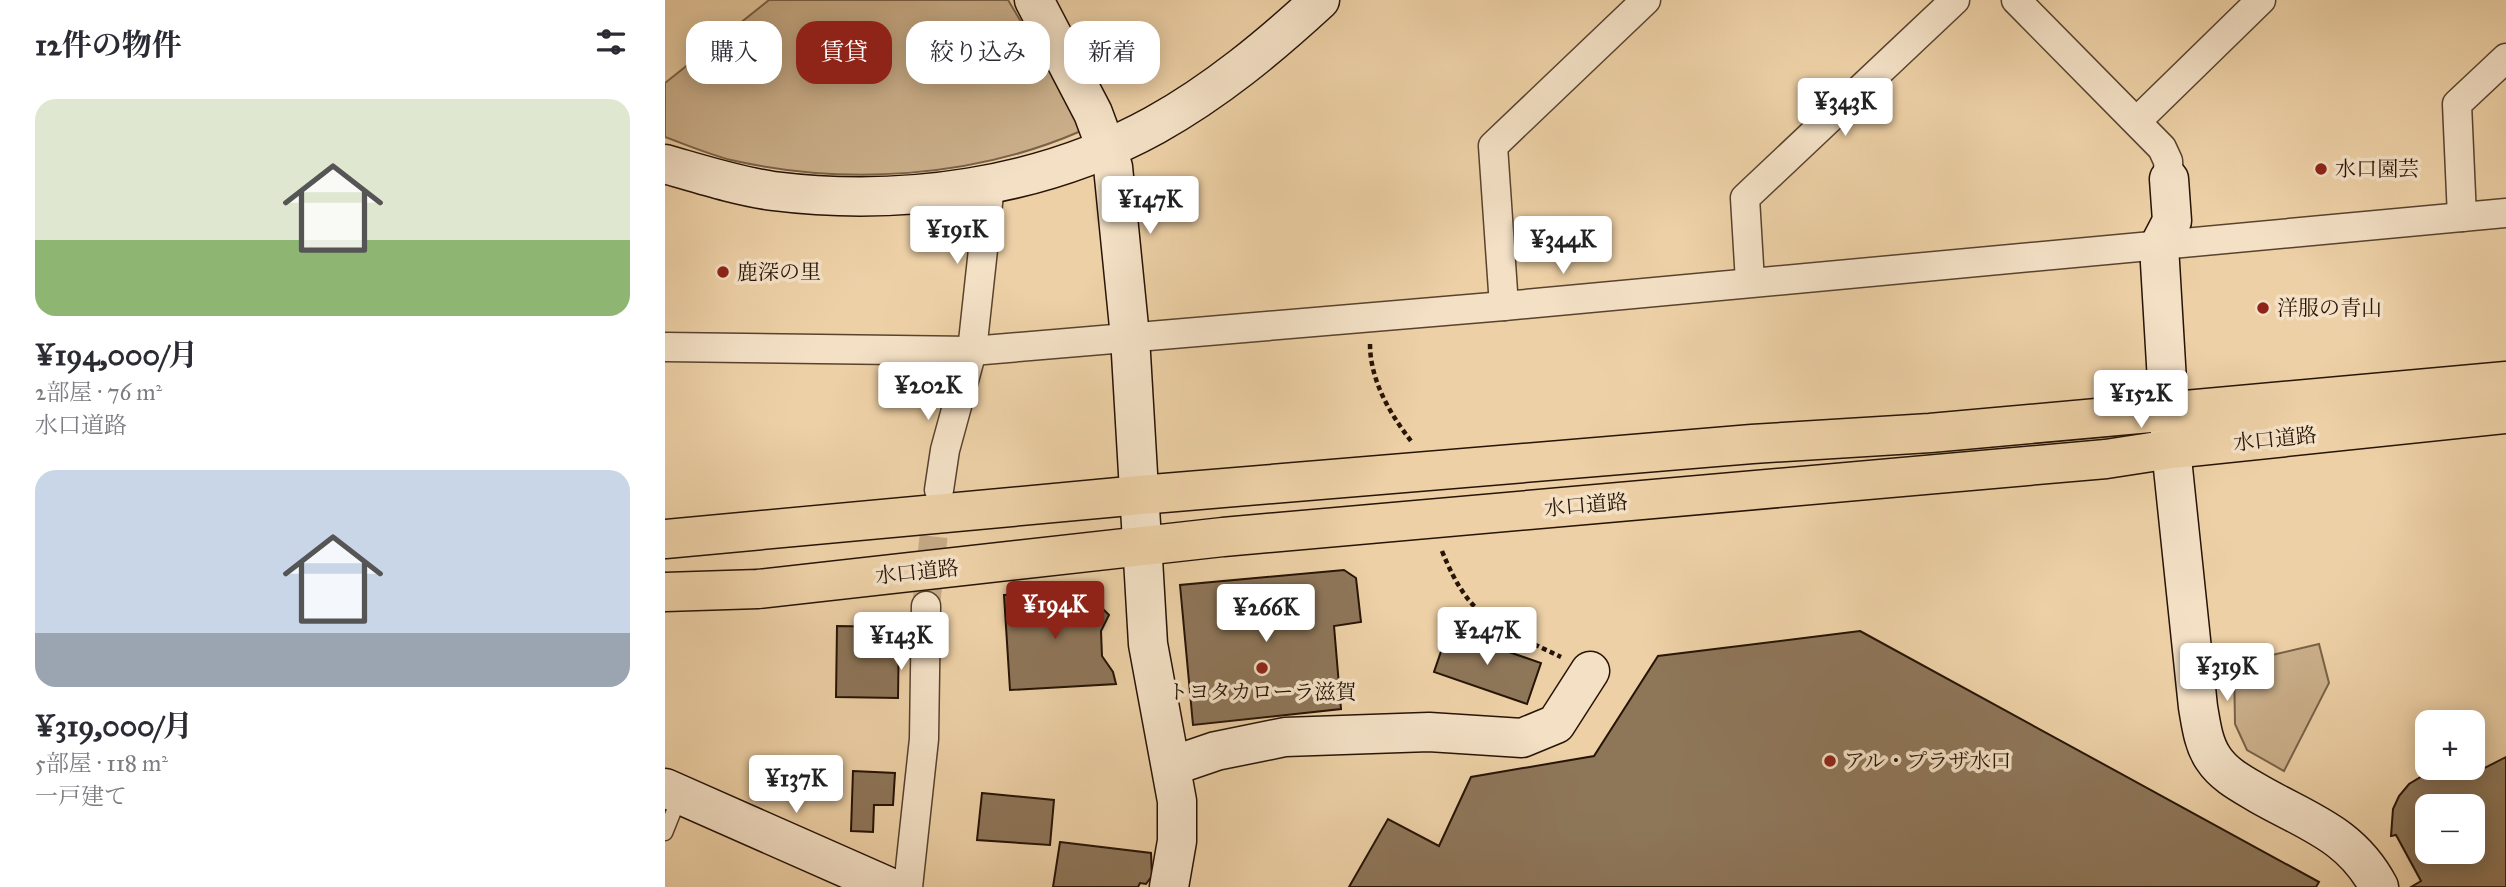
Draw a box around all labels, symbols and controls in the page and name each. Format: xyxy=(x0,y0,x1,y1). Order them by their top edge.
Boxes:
chip: 購入 xyxy=(686,21,782,84)
chip: 賃貸 xyxy=(796,21,892,84)
chip: 絞り込み xyxy=(906,21,1050,84)
chip: 新着 xyxy=(1064,21,1160,84)
icon: filters xyxy=(592,23,630,61)
text: 12件の物件 xyxy=(35,27,182,63)
pin: ¥343K xyxy=(1796,78,1894,138)
text: ¥343K xyxy=(1814,87,1876,115)
icon: home xyxy=(270,145,396,271)
place label: 水口園芸 xyxy=(2335,156,2419,182)
marker: 水口園芸 xyxy=(2313,161,2329,177)
pin: ¥147K xyxy=(1101,176,1199,236)
text: ¥147K xyxy=(1118,185,1182,213)
pin: ¥191K xyxy=(908,206,1006,266)
text: ¥191K xyxy=(926,215,988,243)
pin: ¥344K xyxy=(1514,216,1612,276)
text: ¥344K xyxy=(1530,225,1596,253)
place label: 鹿深の里 xyxy=(737,259,821,285)
marker: 鹿深の里 xyxy=(715,264,731,280)
place label: 洋服の青山 xyxy=(2277,295,2382,321)
marker: 洋服の青山 xyxy=(2255,300,2271,316)
text: ¥194,000/月 xyxy=(35,337,198,373)
pin: ¥202K xyxy=(879,362,977,422)
pin: ¥152K xyxy=(2092,370,2190,430)
text: ¥202K xyxy=(894,371,962,399)
text: 2部屋 · 76 m² xyxy=(35,378,162,406)
text: ¥152K xyxy=(2110,379,2172,407)
text: 水口道路 xyxy=(35,411,127,439)
street label: 水口道路 xyxy=(2232,422,2318,456)
street label: 水口道路 xyxy=(1543,488,1629,522)
icon: home xyxy=(270,516,396,642)
street label: 水口道路 xyxy=(874,555,960,589)
pin: ¥194K xyxy=(1006,582,1104,641)
pin: ¥266K xyxy=(1217,584,1315,644)
text: ¥194K xyxy=(1022,590,1088,618)
text: ¥266K xyxy=(1233,593,1299,621)
pin: ¥247K xyxy=(1438,608,1536,667)
pin: ¥143K xyxy=(852,612,950,672)
text: ¥247K xyxy=(1454,616,1520,644)
text: ¥143K xyxy=(870,621,932,649)
pin: ¥319K xyxy=(2178,644,2276,703)
text: ¥319K xyxy=(2196,652,2258,680)
marker: トヨタカローラ滋賀 xyxy=(1254,660,1270,676)
place label: トヨタカローラ滋賀 xyxy=(1168,679,1357,705)
text: ¥319,000/月 xyxy=(35,708,193,744)
map controls xyxy=(2415,710,2485,864)
button: + xyxy=(2415,710,2485,780)
place label: アル・プラザ水口 xyxy=(1844,748,2011,774)
text: 5部屋 · 118 m² xyxy=(35,749,168,777)
marker: アル・プラザ水口 xyxy=(1822,753,1838,769)
pin: ¥137K xyxy=(747,756,845,815)
text: ¥137K xyxy=(765,764,827,792)
text: 一戸建て xyxy=(35,782,127,810)
button: − xyxy=(2415,794,2485,864)

